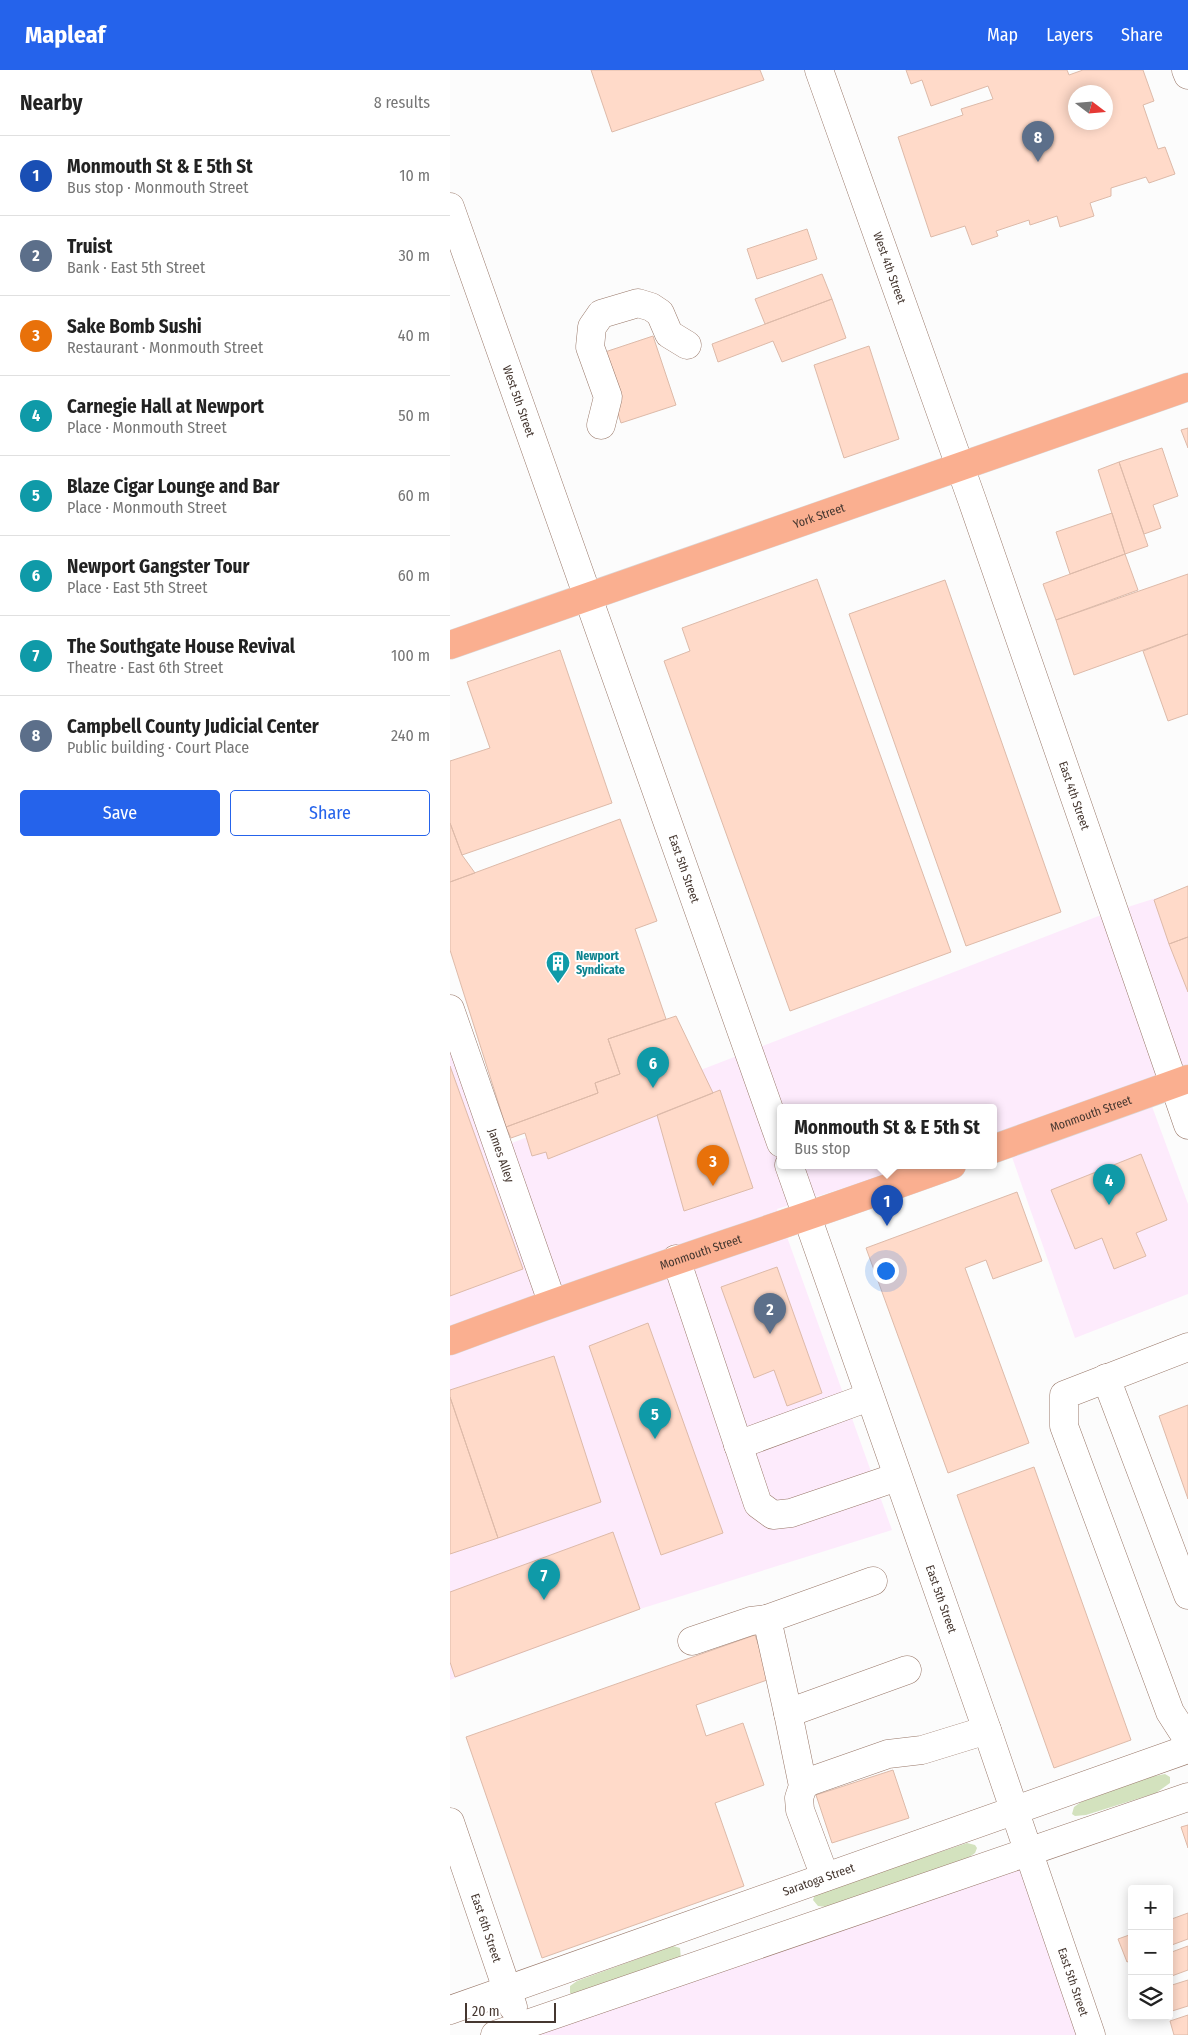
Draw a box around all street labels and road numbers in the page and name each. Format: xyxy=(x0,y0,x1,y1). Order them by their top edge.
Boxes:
street label: West 4th Street xyxy=(870,230,909,306)
street label: West 5th Street xyxy=(500,364,538,439)
street label: York Street xyxy=(791,500,847,531)
street label: East 4th Street xyxy=(1056,759,1092,832)
street label: East 5th Street xyxy=(666,833,703,905)
street label: Monmouth Street xyxy=(1048,1093,1134,1135)
street label: James Alley xyxy=(485,1127,517,1185)
street label: Monmouth Street xyxy=(658,1232,744,1273)
street label: East 5th Street xyxy=(923,1563,960,1635)
street label: Saratoga Street xyxy=(781,1860,857,1899)
street label: East 6th Street xyxy=(468,1892,504,1964)
street label: East 5th Street xyxy=(1055,1946,1091,2018)

